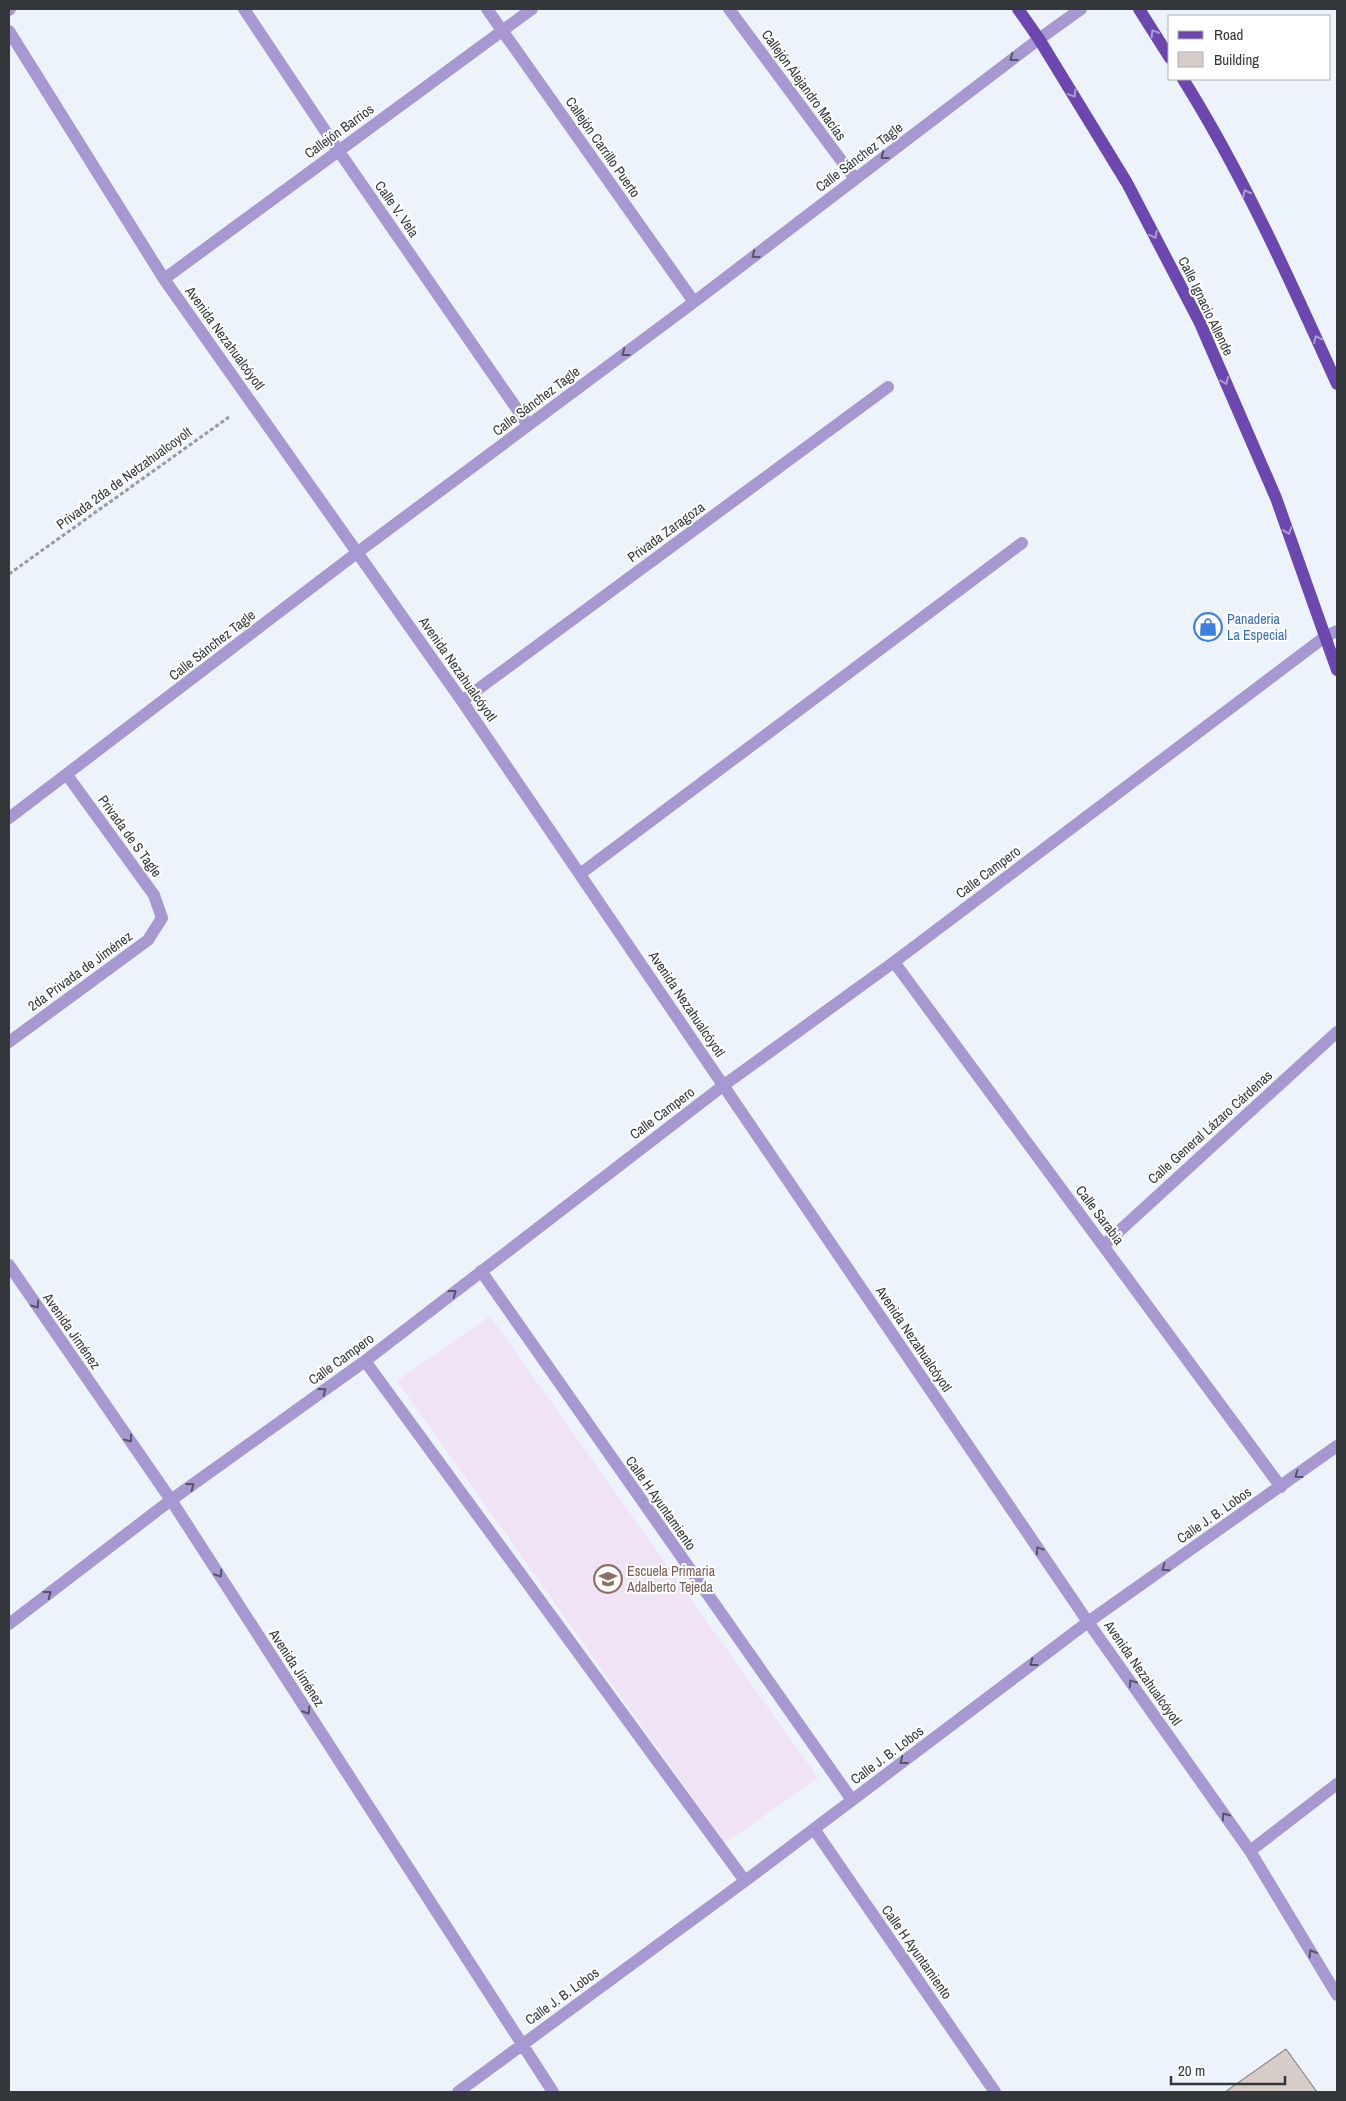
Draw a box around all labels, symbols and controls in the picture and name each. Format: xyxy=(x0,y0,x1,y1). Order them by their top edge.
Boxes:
legend xyxy=(1168,15,1331,80)
text: Road xyxy=(1214,24,1243,45)
street label: Callejón Alejandro Macías xyxy=(758,26,850,144)
one-way arrow xyxy=(1151,30,1161,39)
text: Building xyxy=(1214,49,1259,70)
one-way arrow xyxy=(1009,52,1019,61)
one-way arrow xyxy=(1066,89,1076,98)
street label: Callejón Carrillo Puerto xyxy=(562,93,644,201)
street label: Callejón Barrios xyxy=(301,100,378,162)
street label: Calle Sánchez Tagle xyxy=(812,118,906,196)
one-way arrow xyxy=(881,151,890,159)
street label: Calle V. Vela xyxy=(371,177,423,241)
one-way arrow xyxy=(1242,189,1252,198)
one-way arrow xyxy=(1148,229,1158,238)
one-way arrow xyxy=(752,250,761,258)
street label: Calle Ignacio Allende xyxy=(1174,254,1238,358)
street label: Avenida Nezahualcóyotl xyxy=(181,282,269,393)
one-way arrow xyxy=(1313,335,1323,344)
one-way arrow xyxy=(621,347,631,356)
street label: Calle Sánchez Tagle xyxy=(489,362,583,440)
one-way arrow xyxy=(1219,376,1230,385)
street label: Privada 2da de Netzahualcoyolt xyxy=(53,423,195,533)
street label: Privada Zaragoza xyxy=(624,498,709,566)
one-way arrow xyxy=(1282,526,1292,534)
street label: Calle Sánchez Tagle xyxy=(165,606,259,684)
place label: Panaderia La Especial xyxy=(1227,610,1287,644)
street label: Avenida Nezahualcóyotl xyxy=(415,612,501,725)
shop icon: Panaderia La Especial xyxy=(1193,612,1223,642)
street label: Privada de S Tagle xyxy=(94,791,166,881)
street label: Calle Campero xyxy=(952,842,1024,902)
street label: 2da Privada de Jiménez xyxy=(24,927,136,1015)
street label: Avenida Nezahualcóyotl xyxy=(644,947,729,1060)
street label: Calle General Lázaro Cárdenas xyxy=(1144,1066,1276,1188)
street label: Calle Campero xyxy=(626,1083,698,1143)
street label: Calle Sarabia xyxy=(1072,1182,1128,1249)
street label: Avenida Nezahualcóyotl xyxy=(871,1282,956,1395)
street label: Avenida Jiménez xyxy=(39,1289,105,1373)
one-way arrow xyxy=(447,1290,457,1299)
one-way arrow xyxy=(30,1299,39,1309)
street label: Calle Campero xyxy=(305,1329,377,1389)
one-way arrow xyxy=(317,1388,327,1397)
one-way arrow xyxy=(123,1433,132,1443)
street label: Calle H Ayuntamiento xyxy=(622,1452,700,1554)
one-way arrow xyxy=(1294,1469,1304,1478)
one-way arrow xyxy=(185,1483,195,1492)
street label: Calle J. B. Lobos xyxy=(1173,1483,1255,1547)
one-way arrow xyxy=(1036,1546,1045,1555)
place label: Escuela Primaria Adalberto Tejeda xyxy=(626,1562,716,1596)
one-way arrow xyxy=(1161,1562,1171,1571)
school or university icon: Escuela Primaria Adalberto Tejeda xyxy=(593,1564,623,1594)
one-way arrow xyxy=(212,1569,222,1578)
one-way arrow xyxy=(42,1591,52,1600)
street label: Avenida Nezahualcóyotl xyxy=(1100,1616,1186,1729)
street label: Avenida Jiménez xyxy=(265,1625,329,1710)
one-way arrow xyxy=(1029,1657,1039,1666)
one-way arrow xyxy=(1129,1679,1138,1689)
one-way arrow xyxy=(300,1705,310,1714)
street label: Calle J. B. Lobos xyxy=(847,1722,927,1788)
one-way arrow xyxy=(899,1755,909,1764)
one-way arrow xyxy=(1223,1813,1231,1822)
street label: Calle H Ayuntamiento xyxy=(878,1901,956,2003)
one-way arrow xyxy=(1309,1950,1319,1959)
street label: Calle J. B. Lobos xyxy=(522,1963,603,2029)
scale bar xyxy=(1171,2054,1285,2086)
text: 20 m xyxy=(1178,2060,1205,2081)

